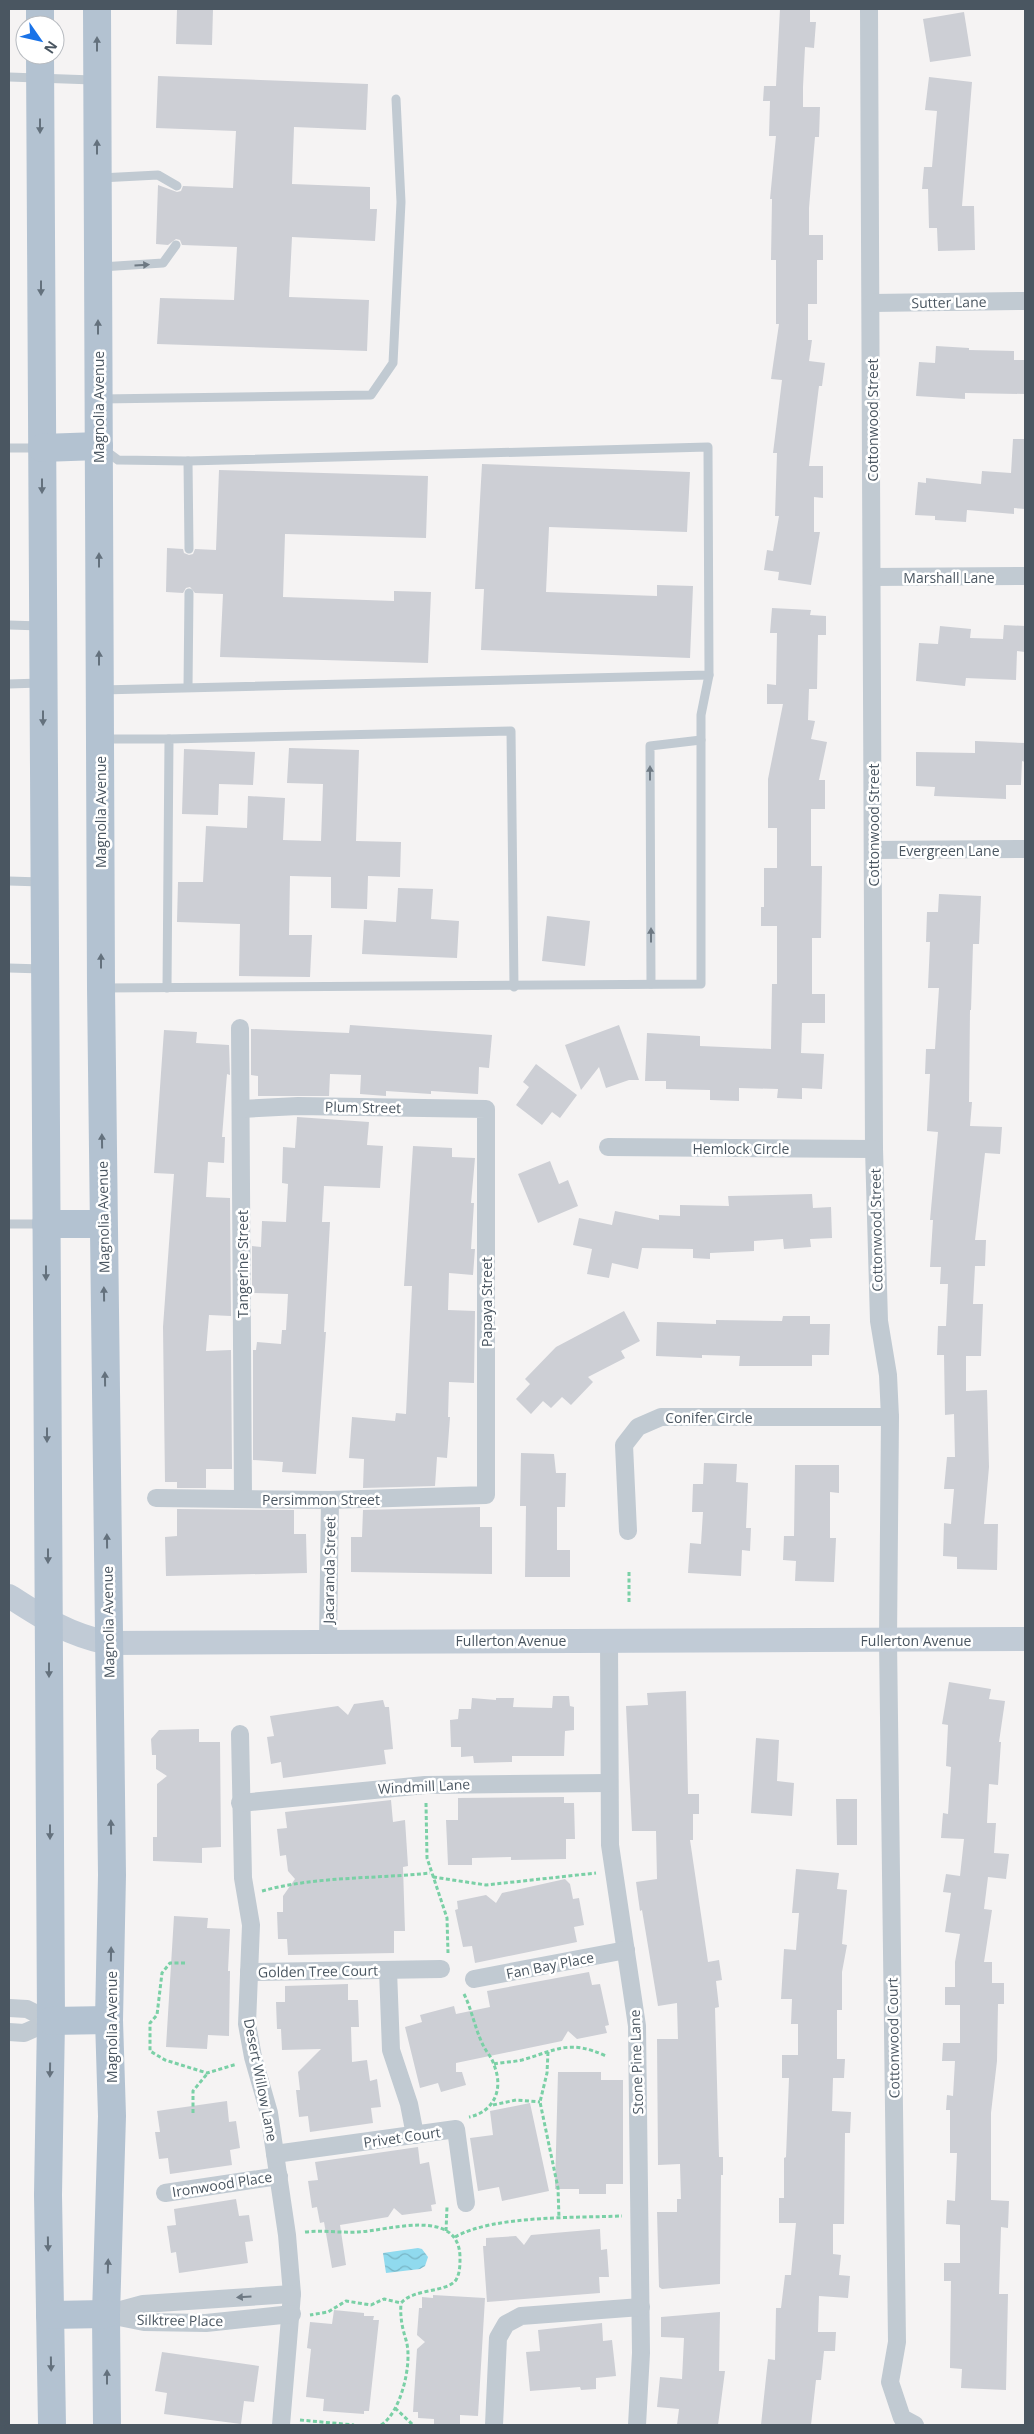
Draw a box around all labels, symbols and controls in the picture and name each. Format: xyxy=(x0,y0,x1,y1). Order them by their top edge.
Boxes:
north arrow xyxy=(15,15,65,65)
one-way arrow xyxy=(93,36,101,52)
text: N xyxy=(40,38,62,58)
one-way arrow xyxy=(36,118,44,134)
one-way arrow xyxy=(93,139,101,155)
one-way arrow xyxy=(134,260,150,268)
one-way arrow xyxy=(37,281,45,297)
street label: Sutter Lane xyxy=(911,292,987,312)
one-way arrow xyxy=(94,319,102,335)
street label: Magnolia Avenue xyxy=(89,351,108,463)
street label: Cottonwood Street xyxy=(863,358,882,482)
one-way arrow xyxy=(38,478,46,494)
one-way arrow xyxy=(95,552,103,568)
street label: Marshall Lane xyxy=(903,568,995,587)
one-way arrow xyxy=(95,650,103,666)
one-way arrow xyxy=(39,711,47,727)
street label: Magnolia Avenue xyxy=(91,756,110,868)
street label: Cottonwood Street xyxy=(864,763,883,887)
one-way arrow xyxy=(646,765,654,781)
street label: Evergreen Lane xyxy=(898,841,1000,860)
one-way arrow xyxy=(647,927,655,943)
one-way arrow xyxy=(97,952,105,968)
street label: Plum Street xyxy=(325,1097,401,1117)
one-way arrow xyxy=(98,1132,106,1148)
street label: Hemlock Circle xyxy=(693,1139,790,1158)
street label: Magnolia Avenue xyxy=(93,1161,113,1273)
street label: Cottonwood Street xyxy=(865,1168,887,1292)
street label: Tangerine Street xyxy=(233,1210,252,1318)
street label: Papaya Street xyxy=(477,1257,496,1347)
one-way arrow xyxy=(42,1265,50,1281)
one-way arrow xyxy=(100,1285,108,1301)
one-way arrow xyxy=(101,1371,109,1387)
street label: Conifer Circle xyxy=(665,1408,753,1427)
one-way arrow xyxy=(43,1427,51,1443)
street label: Persimmon Street xyxy=(262,1490,380,1509)
street label: Jacaranda Street xyxy=(319,1516,339,1626)
one-way arrow xyxy=(102,1533,110,1549)
one-way arrow xyxy=(44,1548,52,1564)
street label: Magnolia Avenue xyxy=(98,1566,118,1678)
street label: Fullerton Avenue xyxy=(456,1631,567,1650)
street label: Fullerton Avenue xyxy=(861,1631,972,1650)
one-way arrow xyxy=(45,1662,53,1678)
street label: Windmill Lane xyxy=(377,1774,471,1798)
one-way arrow xyxy=(107,1818,115,1834)
one-way arrow xyxy=(46,1824,54,1840)
one-way arrow xyxy=(107,1946,115,1962)
street label: Fan Bay Place xyxy=(504,1947,596,1983)
street label: Golden Tree Court xyxy=(258,1960,378,1982)
street label: Magnolia Avenue xyxy=(102,1971,121,2083)
street label: Cottonwood Court xyxy=(882,1978,904,2098)
street label: Stone Pine Lane xyxy=(625,2009,647,2115)
street label: Desert Willow Lane xyxy=(240,2017,282,2143)
one-way arrow xyxy=(46,2062,54,2078)
street label: Privet Court xyxy=(362,2122,442,2152)
street label: Ironwood Place xyxy=(171,2167,273,2201)
one-way arrow xyxy=(45,2236,53,2252)
one-way arrow xyxy=(104,2257,112,2273)
one-way arrow xyxy=(235,2293,251,2301)
street label: Silktree Place xyxy=(137,2310,224,2330)
one-way arrow xyxy=(47,2356,55,2372)
one-way arrow xyxy=(103,2368,111,2384)

